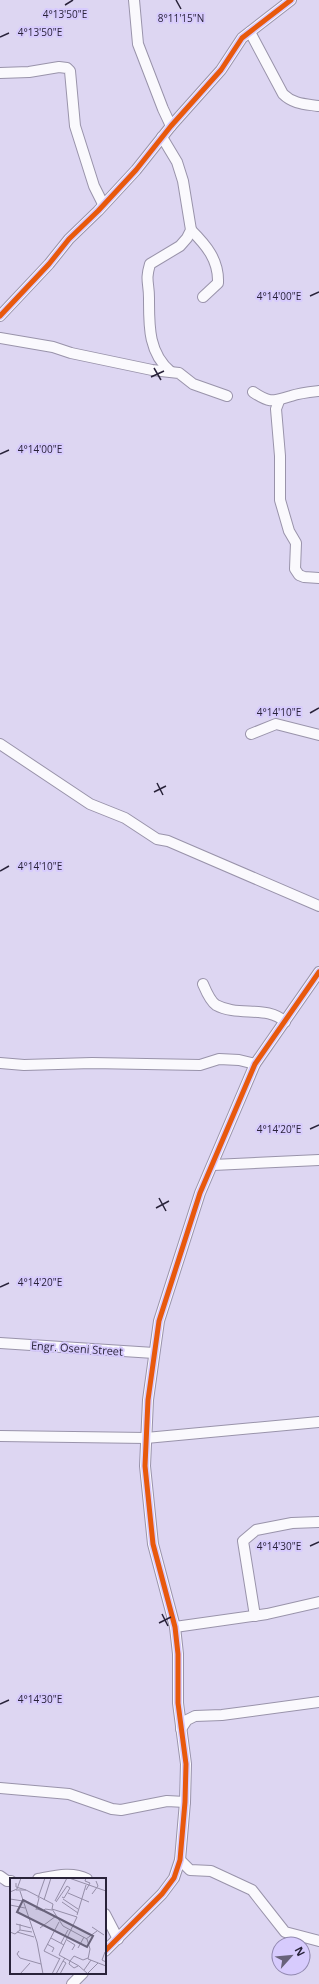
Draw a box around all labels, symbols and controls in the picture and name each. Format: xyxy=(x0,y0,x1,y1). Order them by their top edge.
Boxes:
text: 4°13'50"E xyxy=(43,7,87,21)
text: 8°11'15"N xyxy=(158,11,204,25)
text: 4°13'50"E xyxy=(18,25,62,39)
text: 4°14'00"E xyxy=(257,289,301,303)
text: 4°14'00"E xyxy=(18,442,62,456)
text: 4°14'10"E xyxy=(257,705,301,719)
text: 4°14'10"E xyxy=(18,859,62,873)
text: 4°14'20"E xyxy=(257,1122,301,1136)
text: 4°14'20"E xyxy=(18,1275,62,1289)
street label: Engr. Oseni Street xyxy=(31,1337,124,1359)
text: 4°14'30"E xyxy=(257,1539,301,1553)
text: 4°14'30"E xyxy=(18,1692,62,1706)
inset map xyxy=(10,1878,106,1974)
north arrow xyxy=(271,1936,311,1976)
text: N xyxy=(292,1944,309,1959)

